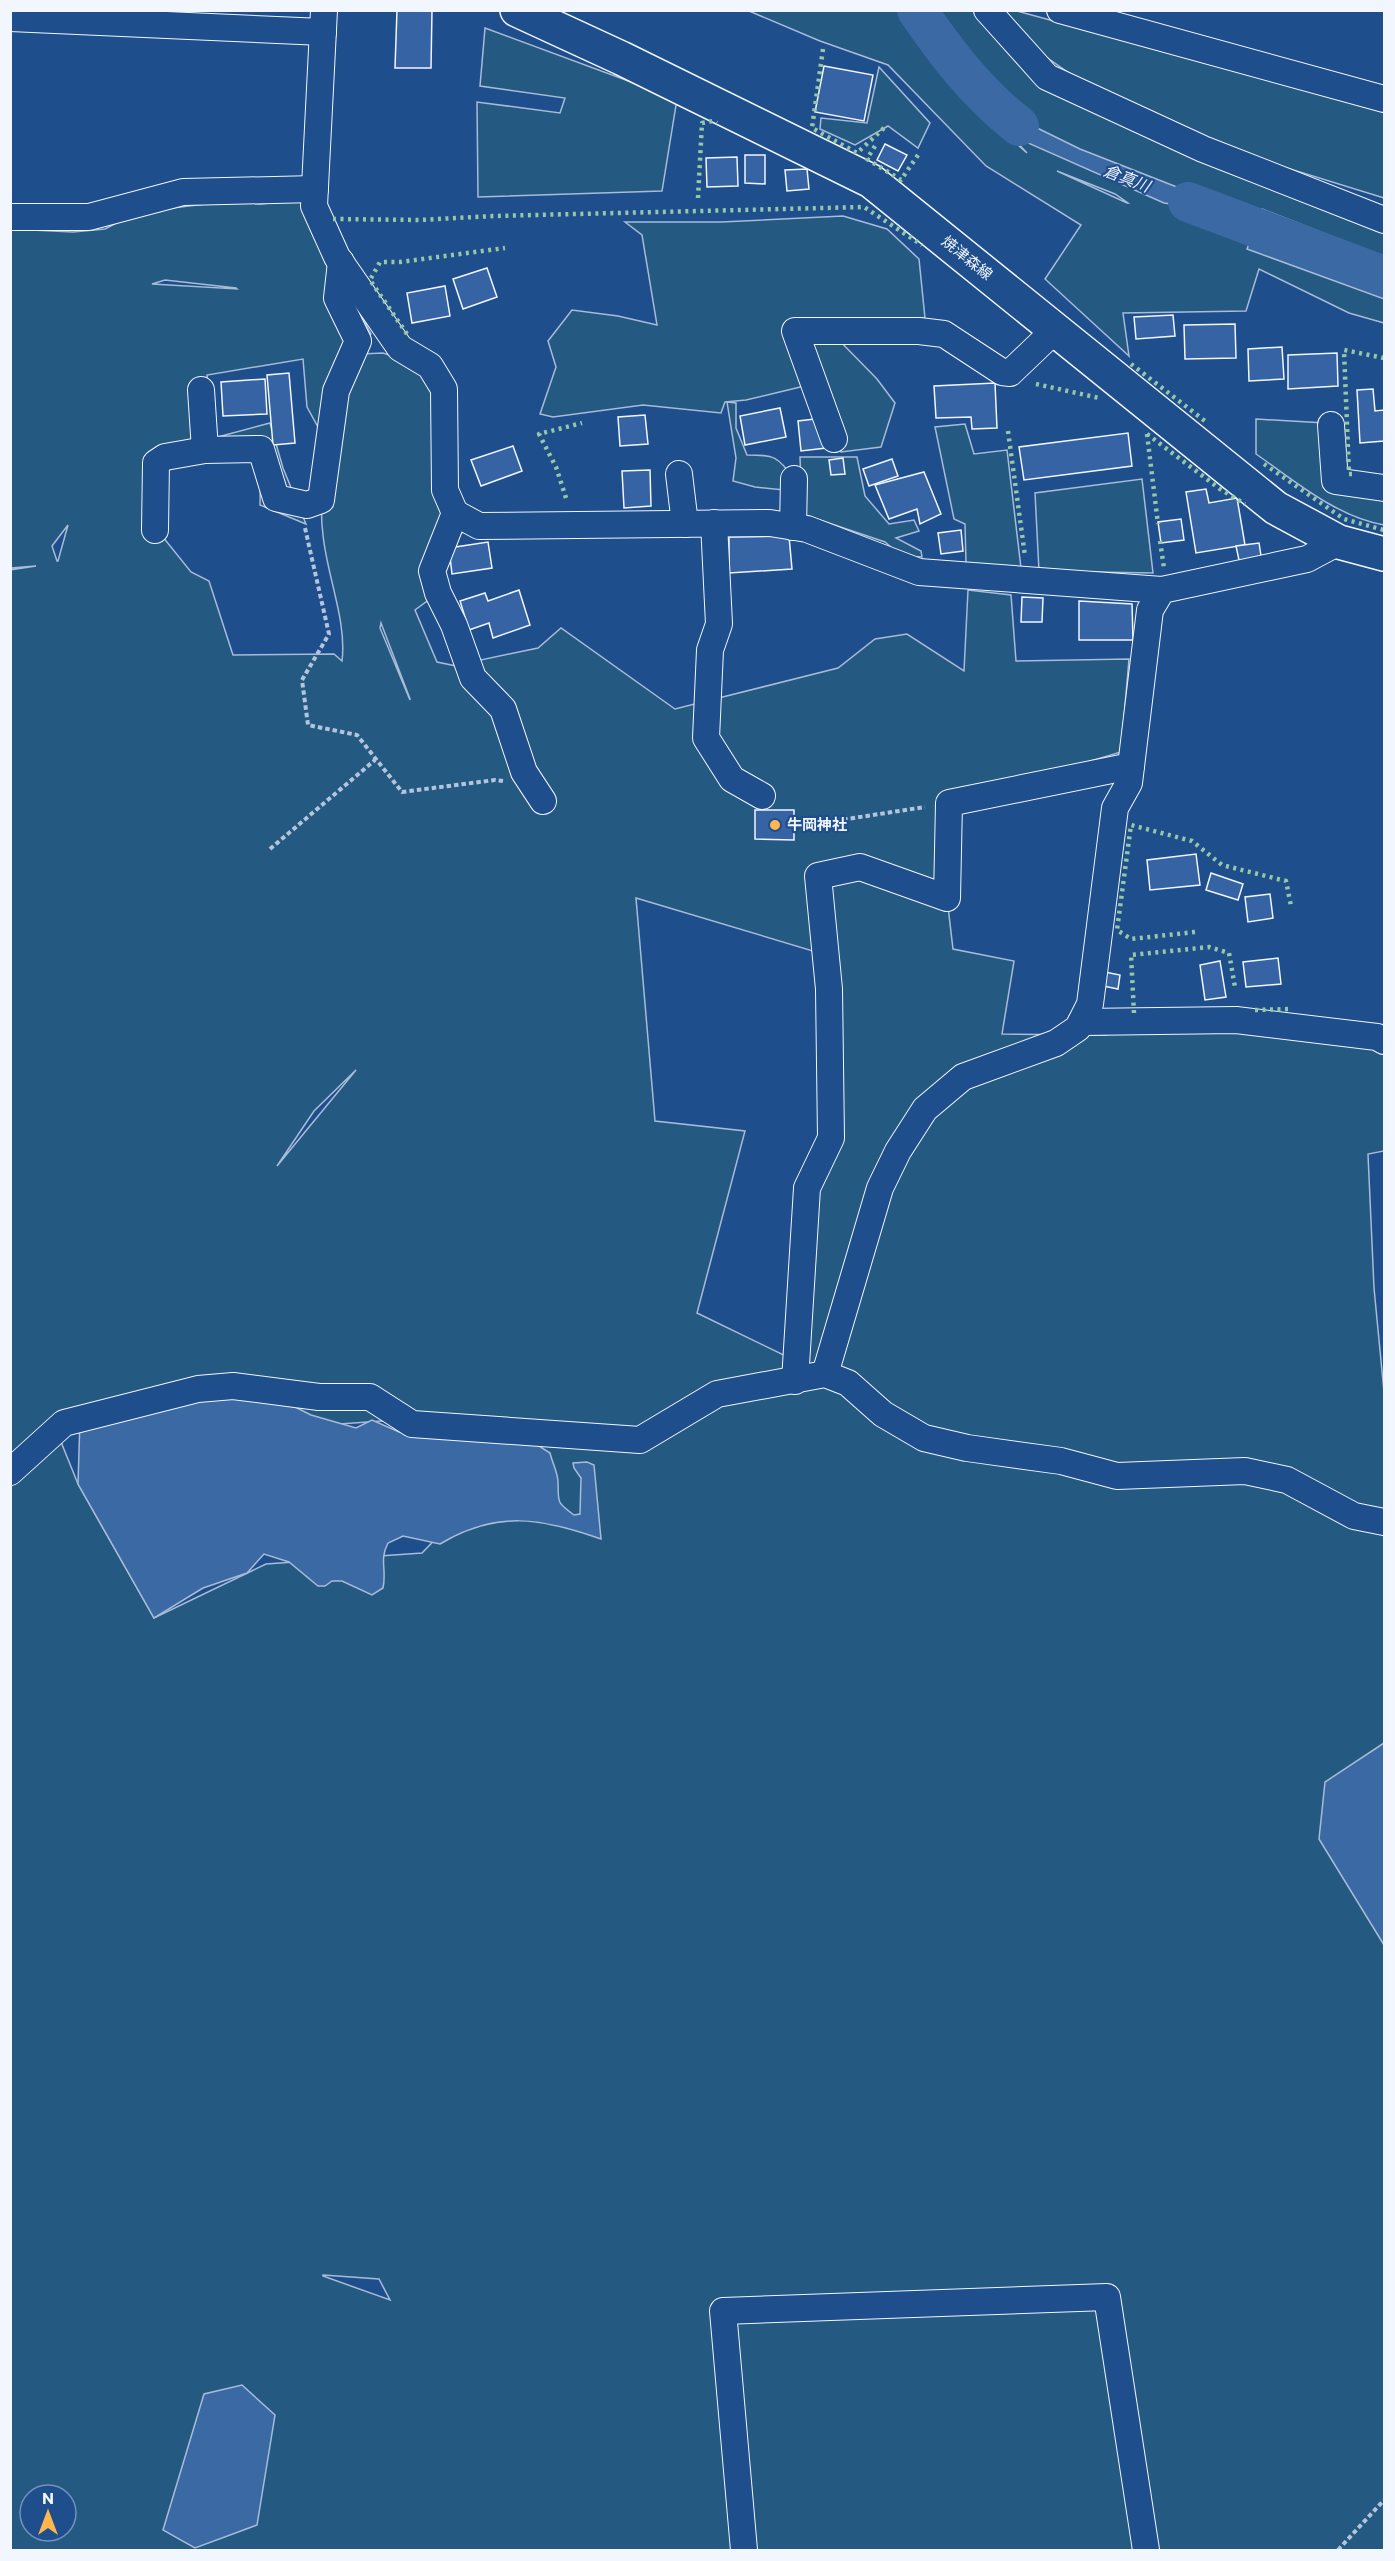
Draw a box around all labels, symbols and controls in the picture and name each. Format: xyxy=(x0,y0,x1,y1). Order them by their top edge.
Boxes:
water label: 倉真川 xyxy=(1101,160,1155,196)
street label: 焼津森線 xyxy=(939,231,997,283)
place label: 牛岡神社 xyxy=(787,815,847,833)
marker: 牛岡神社 xyxy=(768,818,782,832)
north arrow xyxy=(18,2483,78,2543)
text: N xyxy=(42,2488,54,2507)

